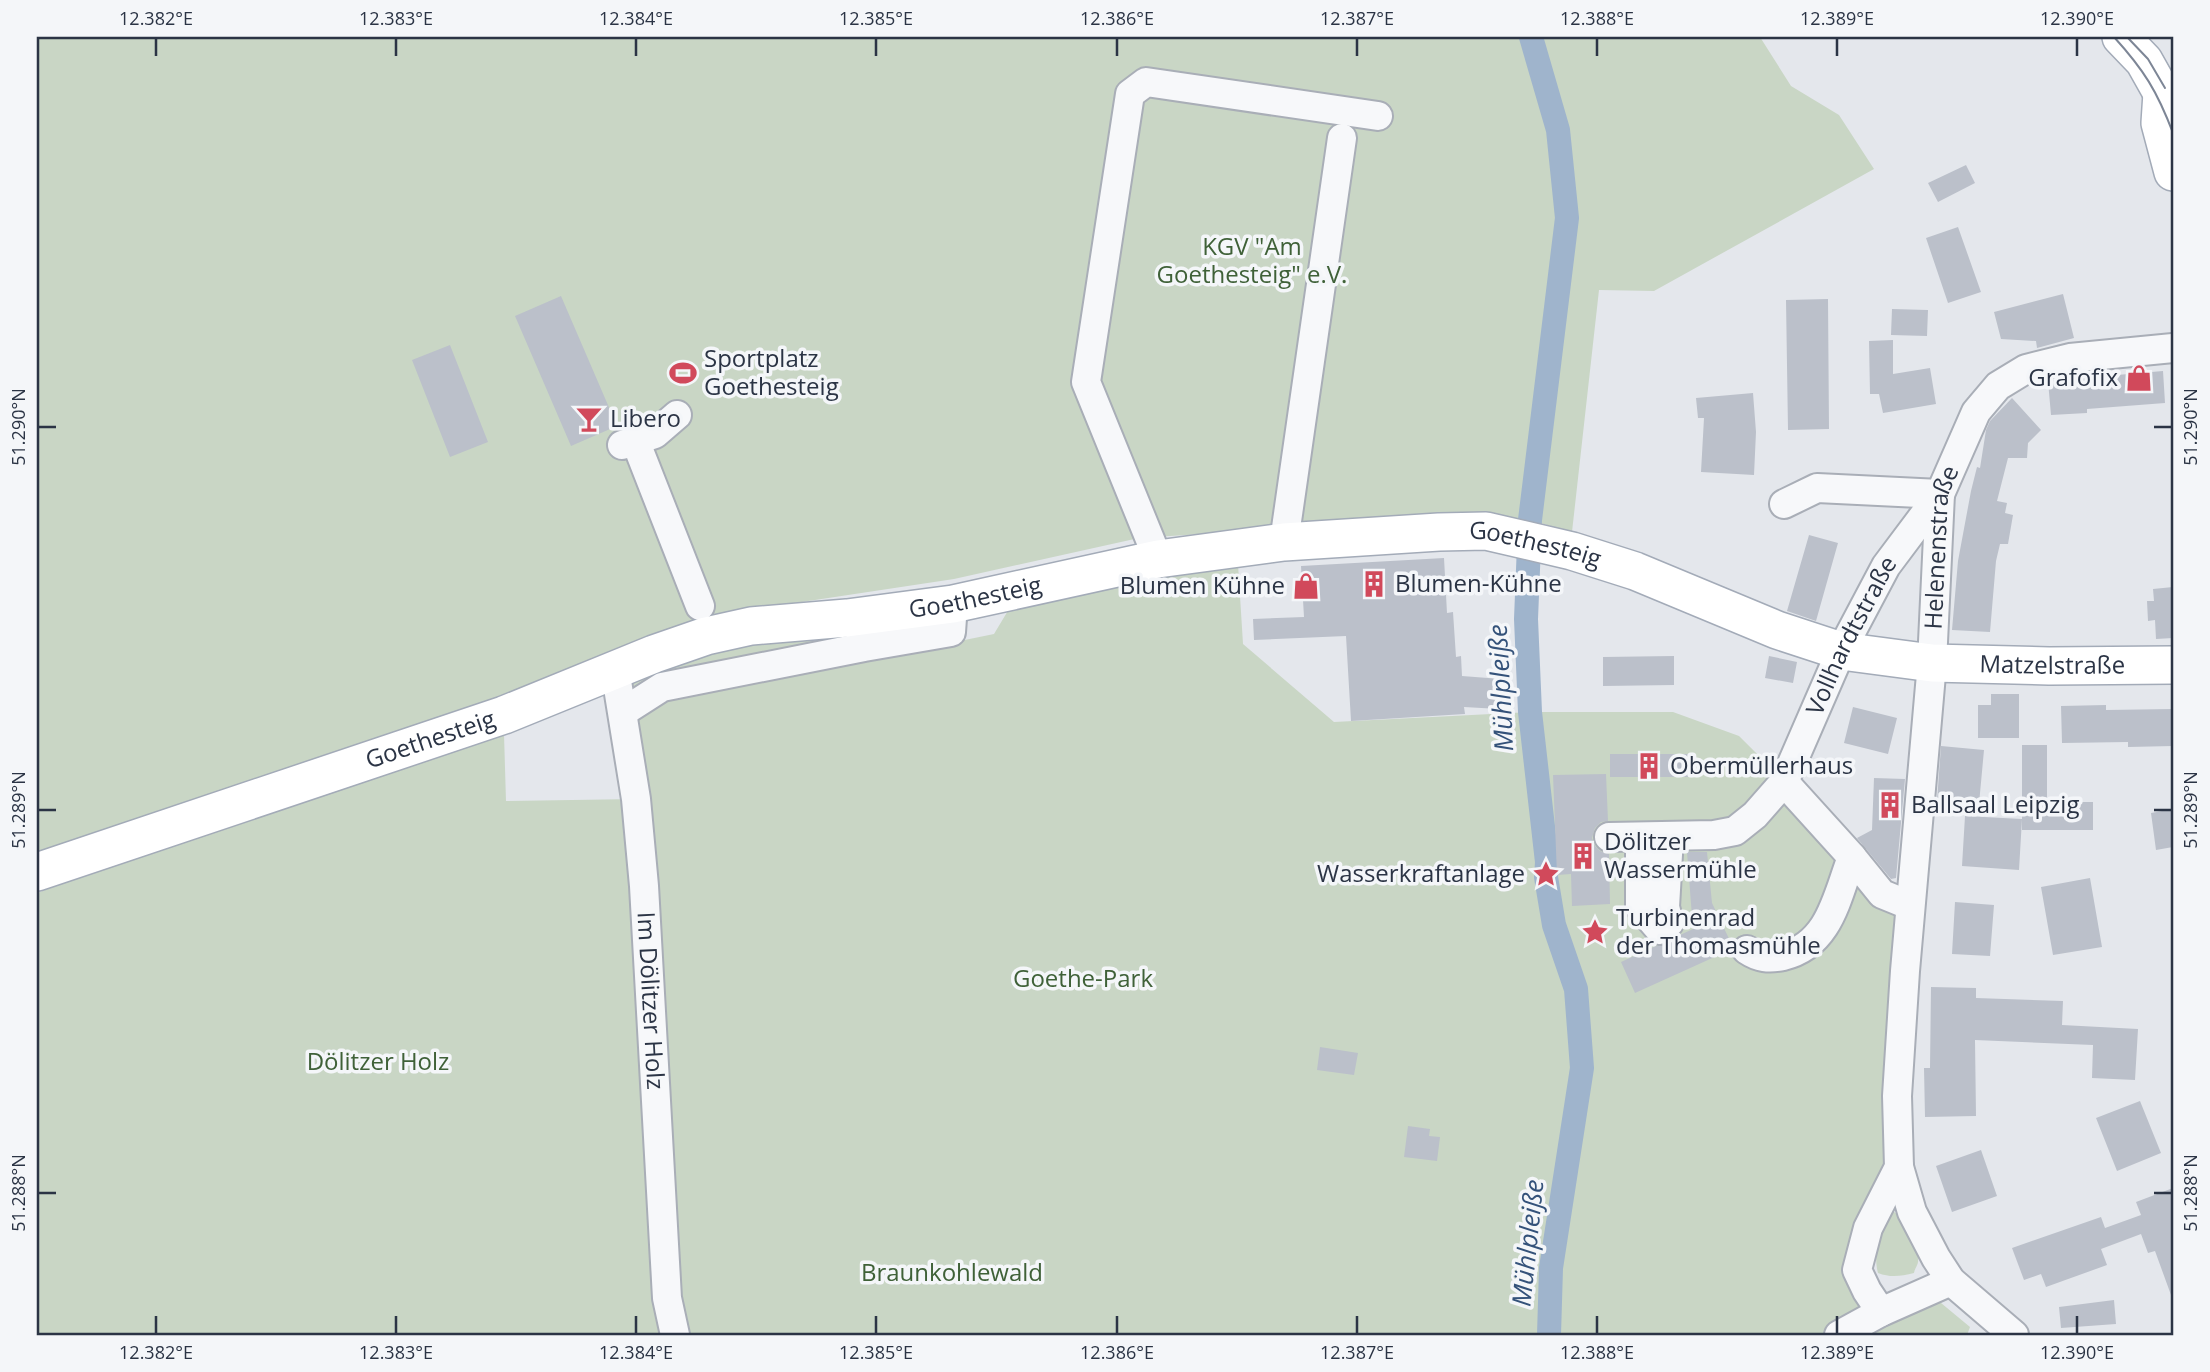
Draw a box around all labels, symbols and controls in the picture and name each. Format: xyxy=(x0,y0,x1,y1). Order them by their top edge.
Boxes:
text: 12.382°E xyxy=(119,6,193,30)
text: 12.383°E xyxy=(359,6,433,30)
text: 12.384°E xyxy=(599,6,673,30)
text: 12.385°E xyxy=(839,6,913,30)
text: 12.386°E xyxy=(1080,6,1154,30)
text: 12.387°E xyxy=(1320,6,1394,30)
text: 12.388°E xyxy=(1560,6,1634,30)
text: 12.389°E xyxy=(1800,6,1874,30)
text: 12.390°E xyxy=(2040,6,2114,30)
park label: KGV "Am Goethesteig" e.V. xyxy=(1157,229,1347,290)
place label: Sportplatz Goethesteig xyxy=(704,341,839,402)
sports icon: Sportplatz Goethesteig xyxy=(668,358,698,388)
place label: Grafofix xyxy=(2028,360,2118,393)
shop icon: Grafofix xyxy=(2124,363,2154,393)
text: 51.290°N xyxy=(6,388,30,466)
text: 51.290°N xyxy=(2178,388,2202,466)
place label: Libero xyxy=(610,401,681,434)
bar icon: Libero xyxy=(574,404,604,434)
street label: Helenenstraße xyxy=(1916,460,1966,630)
street label: Goethesteig xyxy=(1469,513,1606,574)
street label: Vollhardtstraße xyxy=(1797,548,1903,720)
place label: Blumen-Kühne xyxy=(1395,566,1562,599)
street label: Goethesteig xyxy=(907,567,1044,625)
place label: Blumen Kühne xyxy=(1120,568,1285,601)
building icon: Blumen-Kühne xyxy=(1359,569,1389,599)
shop icon: Blumen Kühne xyxy=(1291,571,1321,601)
water label: Mühlpleiße xyxy=(1479,623,1521,753)
street label: Matzelstraße xyxy=(1979,646,2125,681)
street label: Goethesteig xyxy=(361,701,499,775)
place label: Obermüllerhaus xyxy=(1670,748,1853,781)
building icon: Obermüllerhaus xyxy=(1634,751,1664,781)
text: 51.289°N xyxy=(6,771,30,849)
text: 51.289°N xyxy=(2178,771,2202,849)
place label: Ballsaal Leipzig xyxy=(1911,787,2079,820)
building icon: Ballsaal Leipzig xyxy=(1875,790,1905,820)
place label: Dölitzer Wassermühle xyxy=(1604,824,1757,885)
building icon: Dölitzer Wassermühle xyxy=(1568,841,1598,871)
place label: Wasserkraftanlage xyxy=(1317,856,1525,889)
place icon: Wasserkraftanlage xyxy=(1531,859,1561,889)
place label: Turbinenrad der Thomasmühle xyxy=(1616,900,1821,961)
street label: Im Dölitzer Holz xyxy=(630,911,673,1090)
place icon: Turbinenrad der Thomasmühle xyxy=(1580,917,1610,947)
park label: Goethe-Park xyxy=(1013,961,1153,994)
park label: Dölitzer Holz xyxy=(307,1044,449,1077)
text: 51.288°N xyxy=(6,1154,30,1232)
text: 51.288°N xyxy=(2178,1154,2202,1232)
water label: Mühlpleiße xyxy=(1502,1178,1552,1308)
park label: Braunkohlewald xyxy=(861,1255,1043,1288)
text: 12.382°E xyxy=(119,1340,193,1364)
text: 12.383°E xyxy=(359,1340,433,1364)
text: 12.384°E xyxy=(599,1340,673,1364)
text: 12.385°E xyxy=(839,1340,913,1364)
text: 12.386°E xyxy=(1080,1340,1154,1364)
text: 12.387°E xyxy=(1320,1340,1394,1364)
text: 12.388°E xyxy=(1560,1340,1634,1364)
text: 12.389°E xyxy=(1800,1340,1874,1364)
text: 12.390°E xyxy=(2040,1340,2114,1364)

